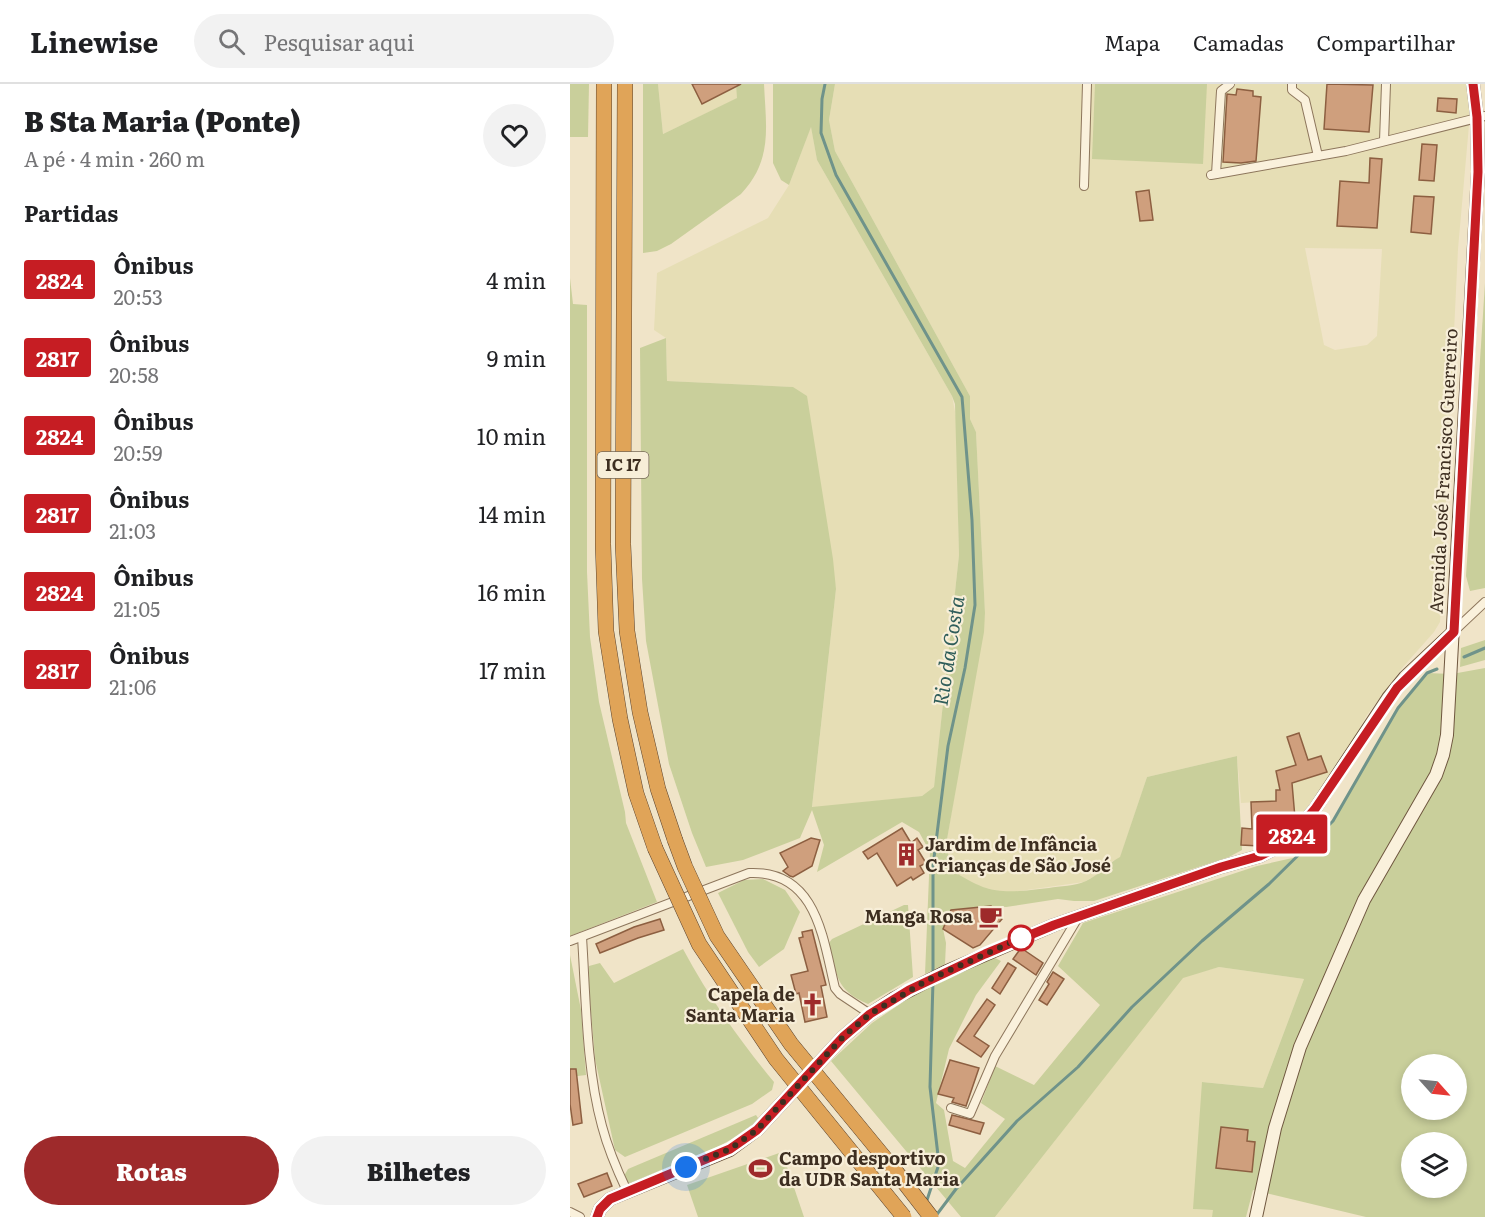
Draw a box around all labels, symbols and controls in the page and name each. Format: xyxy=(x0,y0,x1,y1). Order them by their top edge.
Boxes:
search box xyxy=(194,14,614,68)
text: Linewise xyxy=(30,20,158,62)
icon: search xyxy=(215,25,248,58)
text: Pesquisar aqui xyxy=(263,25,414,58)
text: Mapa xyxy=(1104,26,1160,57)
text: Camadas xyxy=(1193,26,1284,57)
text: Compartilhar xyxy=(1317,26,1455,57)
text: B Sta Maria (Ponte) xyxy=(24,99,301,141)
button: heart xyxy=(483,104,546,167)
text: A pé · 4 min · 260 m xyxy=(24,143,205,173)
text: Partidas xyxy=(24,196,118,229)
text: Ônibus xyxy=(113,248,193,281)
text: 4 min xyxy=(486,263,546,296)
text: 2824 xyxy=(36,264,83,295)
text: 20:53 xyxy=(113,281,163,311)
text: Ônibus xyxy=(109,326,189,359)
street label: Avenida José Francisco Guerreiro xyxy=(1422,328,1463,614)
text: 9 min xyxy=(487,341,546,374)
text: 2817 xyxy=(36,342,79,373)
text: 20:58 xyxy=(109,359,159,389)
text: Ônibus xyxy=(113,404,193,437)
text: 10 min xyxy=(477,419,546,452)
text: 2824 xyxy=(36,420,83,451)
text: 20:59 xyxy=(113,437,162,467)
road number: IC 17 xyxy=(598,452,648,478)
text: Ônibus xyxy=(109,482,189,515)
text: 14 min xyxy=(478,497,546,530)
text: 2817 xyxy=(36,498,79,529)
text: 21:03 xyxy=(109,515,156,545)
text: Ônibus xyxy=(113,560,193,593)
text: 16 min xyxy=(478,575,546,608)
text: 2824 xyxy=(36,576,83,607)
text: 21:05 xyxy=(113,593,160,623)
water label: Rio da Costa xyxy=(924,593,971,708)
text: Ônibus xyxy=(109,638,189,671)
text: 17 min xyxy=(479,653,546,686)
text: 2817 xyxy=(36,654,79,685)
text: 21:06 xyxy=(109,671,156,701)
line badge: 2824 xyxy=(1250,814,1334,854)
text: 2824 xyxy=(1268,819,1316,850)
place label: Jardim de Infância Crianças de São José xyxy=(925,830,1111,878)
building icon: Jardim de Infância Crianças de São José xyxy=(894,842,920,868)
place label: Manga Rosa xyxy=(864,902,974,929)
cafe icon: Manga Rosa xyxy=(978,904,1004,930)
unlabelled marker xyxy=(1008,925,1034,951)
place label: Capela de Santa Maria xyxy=(686,980,796,1028)
church icon: Capela de Santa Maria xyxy=(800,992,826,1018)
north arrow xyxy=(1401,1054,1467,1120)
map controls xyxy=(1401,1054,1467,1198)
button: layers xyxy=(1401,1132,1467,1198)
button: Rotas xyxy=(24,1136,279,1205)
button: Bilhetes xyxy=(291,1136,546,1205)
place label: Campo desportivo da UDR Santa Maria xyxy=(779,1144,960,1192)
your location xyxy=(671,1152,701,1182)
sports icon: Campo desportivo da UDR Santa Maria xyxy=(748,1156,774,1182)

